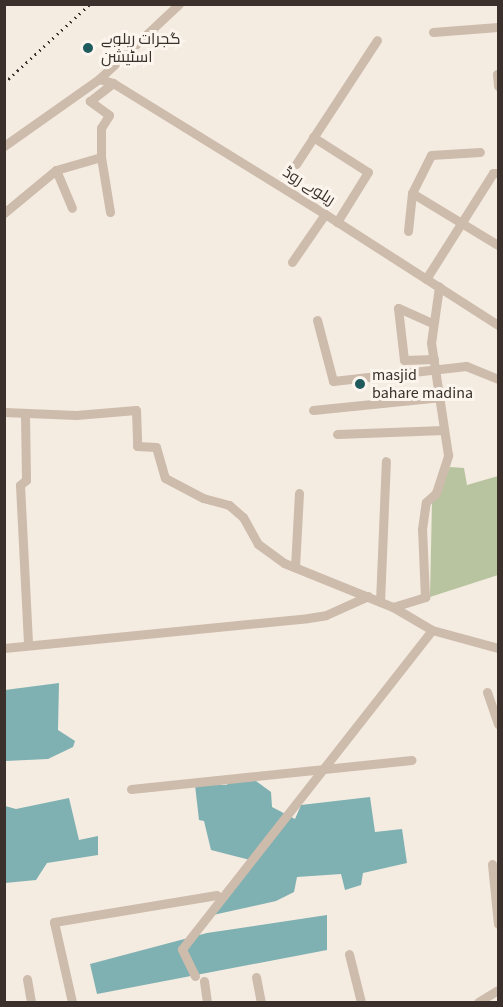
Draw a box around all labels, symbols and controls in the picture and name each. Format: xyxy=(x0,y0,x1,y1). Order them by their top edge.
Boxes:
place label: گجرات ریلوے اسٹیشن xyxy=(101,29,181,67)
marker: گجرات ریلوے اسٹیشن xyxy=(79,39,97,57)
street label: ریلوے روڈ xyxy=(279,162,339,210)
place label: masjid bahare madina xyxy=(372,365,473,403)
marker: masjid bahare madina xyxy=(353,377,367,391)

